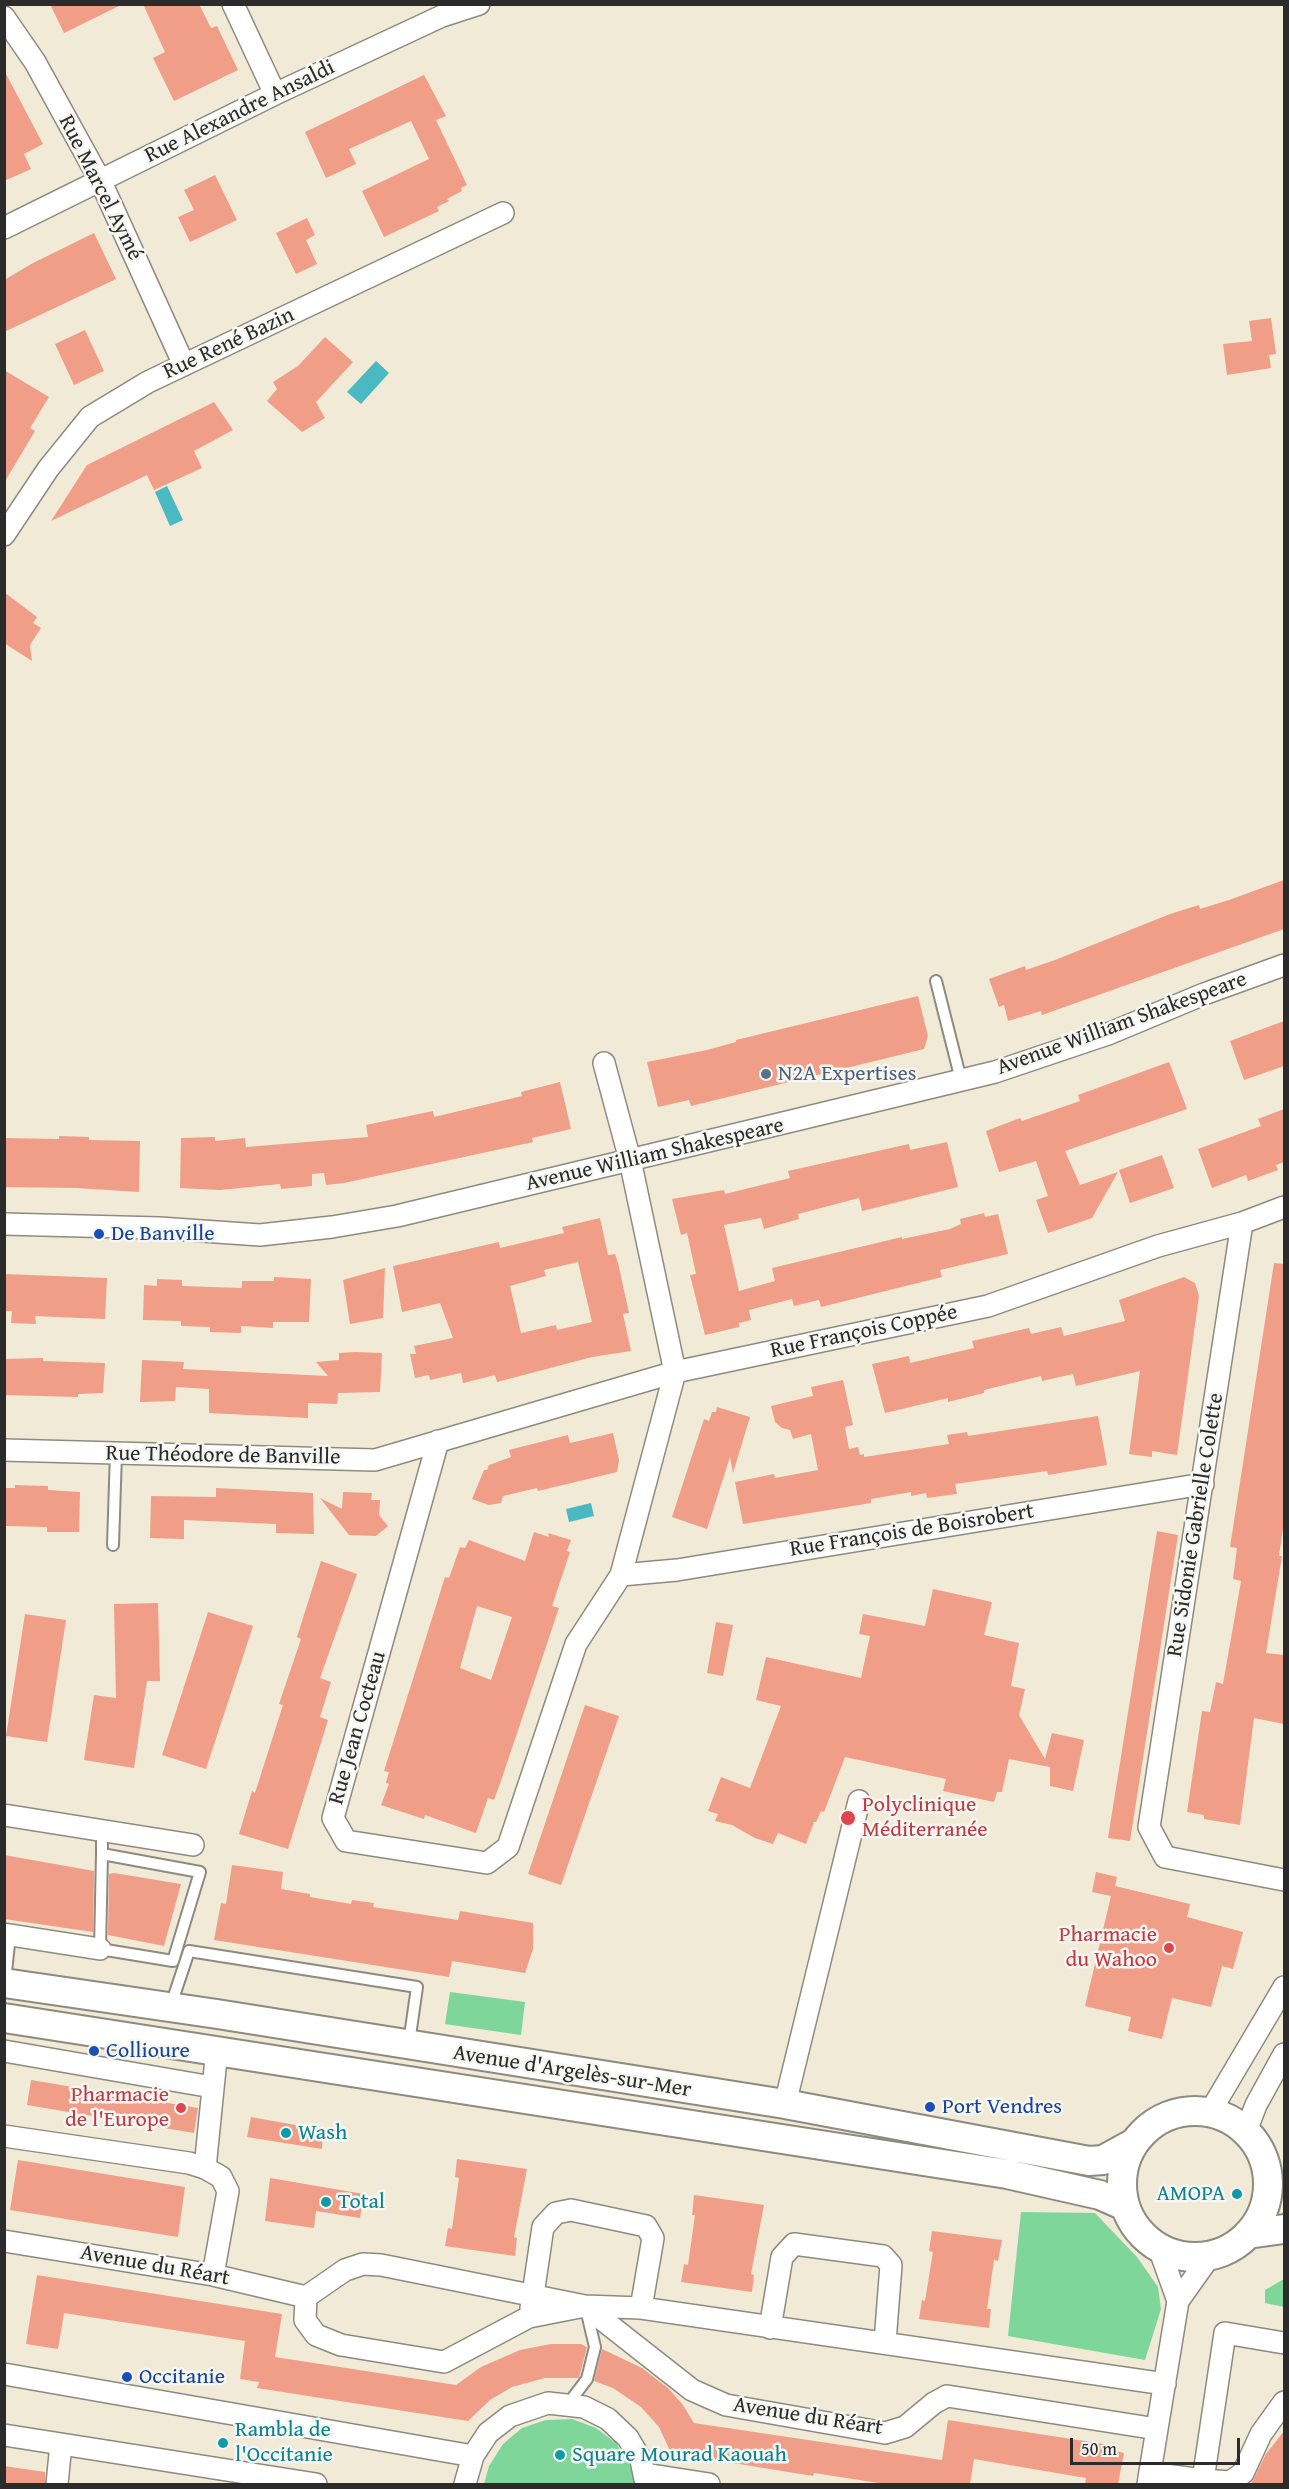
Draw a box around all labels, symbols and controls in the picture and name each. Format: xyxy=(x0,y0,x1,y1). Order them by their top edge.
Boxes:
street label: Rue Alexandre Ansaldi xyxy=(141,55,339,169)
street label: Rue Marcel Aymé xyxy=(52,111,148,265)
street label: Rue René Bazin xyxy=(159,302,299,386)
street label: Avenue William Shakespeare xyxy=(993,966,1251,1082)
place label: N2A Expertises xyxy=(778,1061,916,1087)
marker: N2A Expertises xyxy=(759,1067,773,1081)
street label: Avenue William Shakespeare xyxy=(523,1112,787,1198)
place label: De Banville xyxy=(111,1221,215,1247)
marker: De Banville xyxy=(92,1227,106,1241)
street label: Rue François Coppée xyxy=(768,1299,960,1365)
street label: Rue Sidonie Gabrielle Colette xyxy=(1162,1391,1230,1659)
street label: Rue Théodore de Banville xyxy=(105,1441,341,1471)
street label: Rue François de Boisrobert xyxy=(788,1499,1036,1563)
street label: Rue Jean Cocteau xyxy=(324,1648,392,1808)
place label: Polyclinique Méditerranée xyxy=(862,1792,988,1844)
marker: Polyclinique Méditerranée xyxy=(839,1809,857,1827)
place label: Pharmacie du Wahoo xyxy=(1059,1922,1157,1974)
marker: Pharmacie du Wahoo xyxy=(1162,1941,1176,1955)
place label: Collioure xyxy=(106,2038,190,2064)
street label: Avenue d'Argelès-sur-Mer xyxy=(451,2040,693,2104)
marker: Collioure xyxy=(87,2044,101,2058)
place label: Pharmacie de l'Europe xyxy=(65,2082,169,2134)
place label: Port Vendres xyxy=(942,2094,1062,2120)
marker: Port Vendres xyxy=(923,2100,937,2114)
marker: Pharmacie de l'Europe xyxy=(174,2101,188,2115)
place label: Wash xyxy=(298,2120,347,2146)
marker: Wash xyxy=(279,2126,293,2140)
place label: AMOPA xyxy=(1156,2181,1225,2207)
marker: AMOPA xyxy=(1230,2187,1244,2201)
place label: Total xyxy=(338,2189,385,2215)
marker: Total xyxy=(319,2195,333,2209)
street label: Avenue du Réart xyxy=(78,2240,232,2292)
place label: Occitanie xyxy=(139,2364,225,2390)
marker: Occitanie xyxy=(120,2370,134,2384)
street label: Avenue du Réart xyxy=(731,2392,885,2442)
place label: Rambla de l'Occitanie xyxy=(235,2417,333,2468)
scale bar xyxy=(1073,2426,1242,2464)
text: 50 m xyxy=(1081,2435,1117,2462)
marker: Rambla de l'Occitanie xyxy=(216,2436,230,2450)
place label: Square Mourad Kaouah xyxy=(572,2442,787,2468)
marker: Square Mourad Kaouah xyxy=(553,2448,567,2462)

